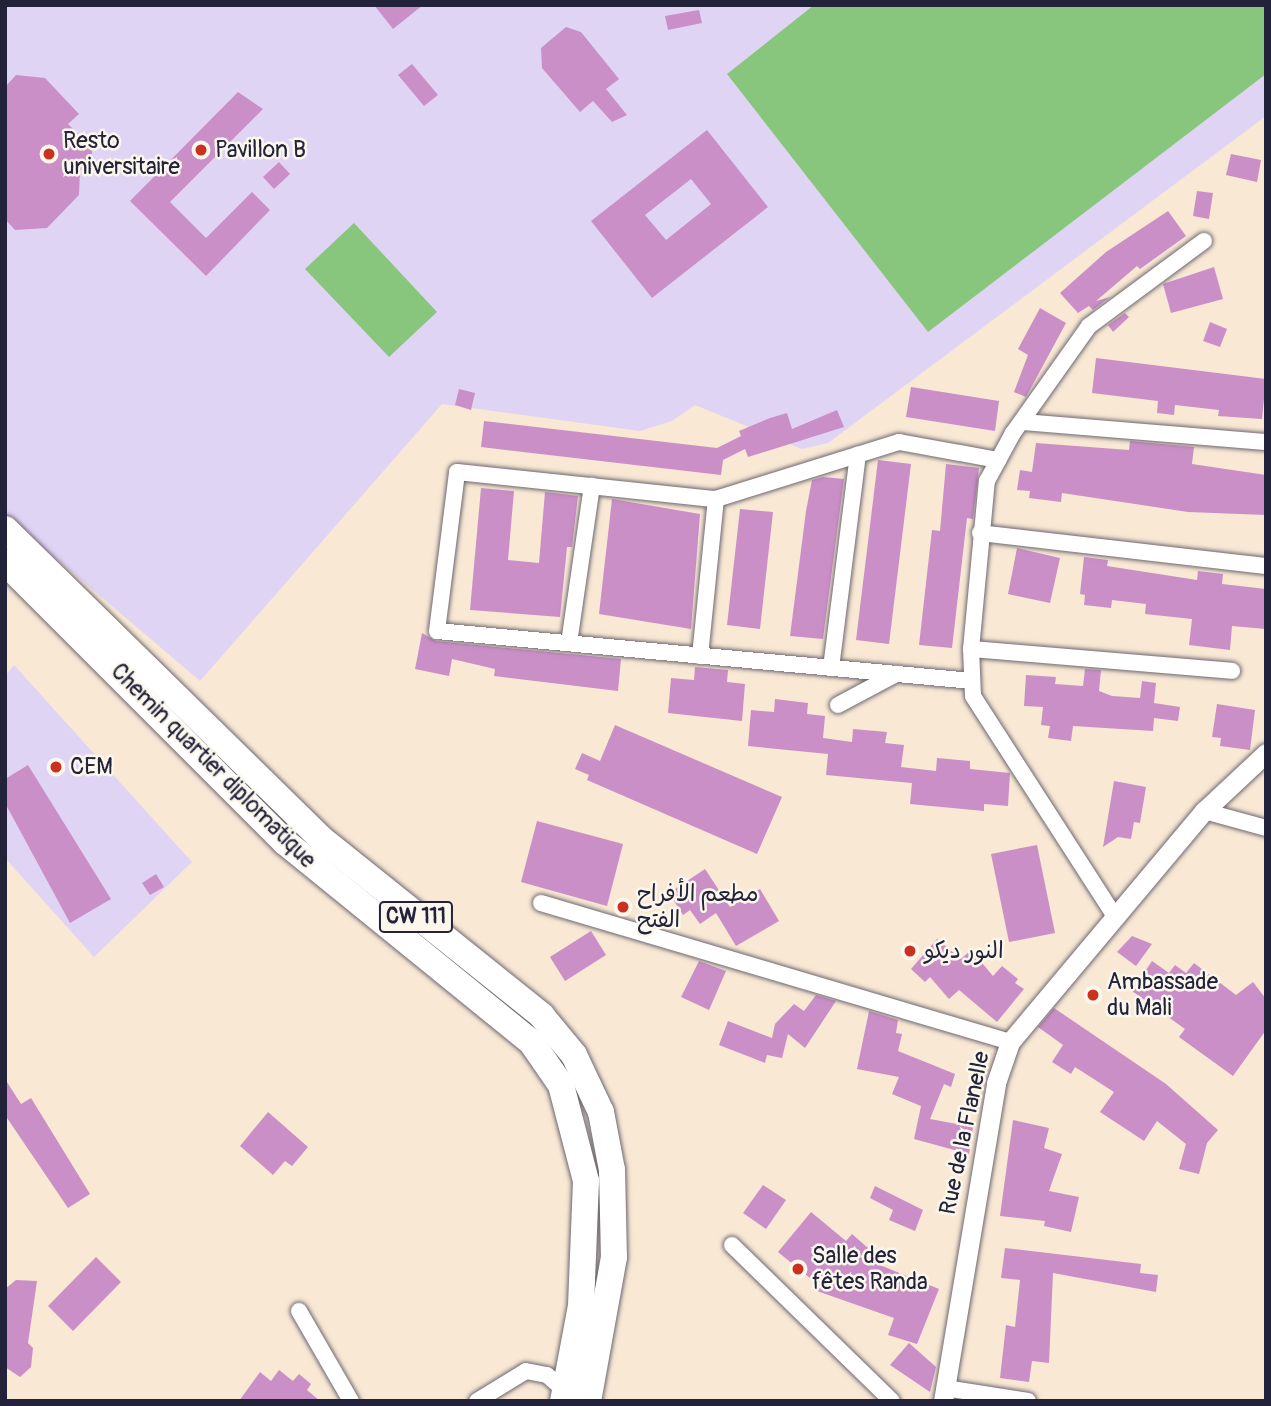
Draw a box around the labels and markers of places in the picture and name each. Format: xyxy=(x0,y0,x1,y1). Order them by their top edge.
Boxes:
place label: Resto universitaire xyxy=(63,127,180,181)
place label: Pavillon B xyxy=(215,136,306,164)
marker: Pavillon B xyxy=(193,142,209,158)
marker: Resto universitaire xyxy=(41,146,57,162)
place label: CEM xyxy=(70,753,113,781)
marker: CEM xyxy=(48,759,64,775)
place label: مطعم الأفراح الفتح xyxy=(637,880,759,934)
marker: مطعم الأفراح الفتح xyxy=(615,899,631,915)
place label: النور ديكو xyxy=(924,937,1004,965)
marker: النور ديكو xyxy=(902,943,918,959)
place label: Ambassade du Mali xyxy=(1107,968,1218,1022)
marker: Ambassade du Mali xyxy=(1085,987,1101,1003)
place label: Salle des fêtes Randa xyxy=(812,1242,928,1296)
marker: Salle des fêtes Randa xyxy=(790,1261,806,1277)

